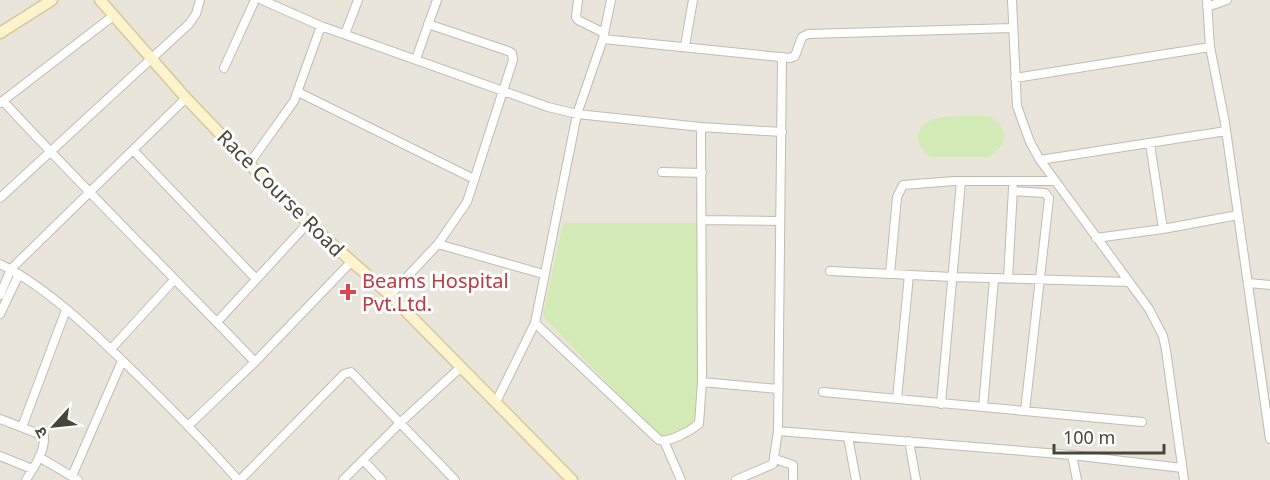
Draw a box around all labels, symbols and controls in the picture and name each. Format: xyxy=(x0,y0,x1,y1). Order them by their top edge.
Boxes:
street label: Race Course Road xyxy=(212,124,350,262)
place label: Beams Hospital Pvt.Ltd. xyxy=(362,267,509,317)
marker: Beams Hospital Pvt.Ltd. xyxy=(339,283,357,301)
north arrow xyxy=(24,396,84,456)
scale bar xyxy=(1054,417,1164,455)
text: उ xyxy=(28,423,53,442)
text: 100 m xyxy=(1063,425,1115,449)

